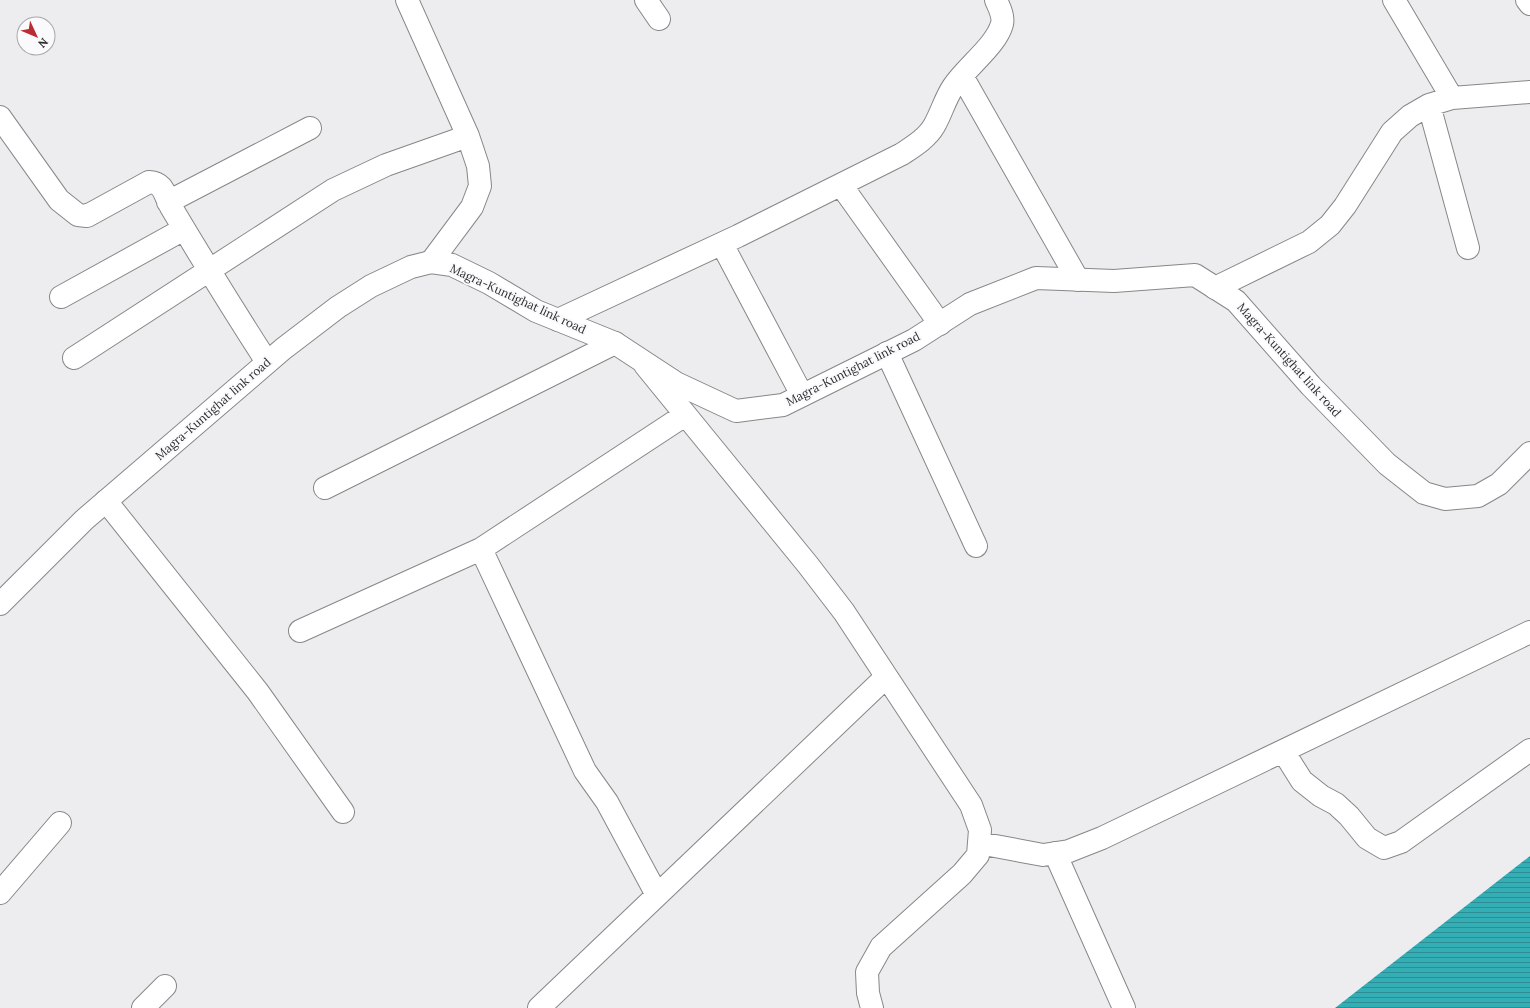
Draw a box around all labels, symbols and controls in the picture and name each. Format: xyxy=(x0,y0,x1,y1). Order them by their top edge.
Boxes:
north arrow xyxy=(16,16,56,56)
text: N xyxy=(35,35,51,51)
street label: Magra-Kuntighat link road xyxy=(448,260,589,337)
street label: Magra-Kuntighat link road xyxy=(1234,300,1345,420)
street label: Magra-Kuntighat link road xyxy=(783,328,922,409)
street label: Magra-Kuntighat link road xyxy=(152,354,274,463)

